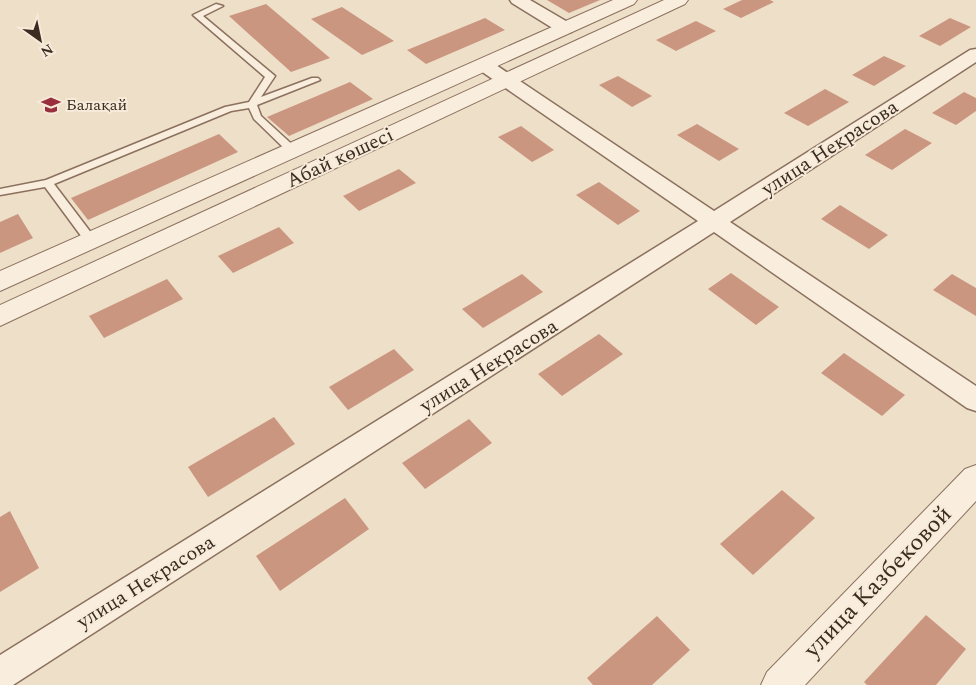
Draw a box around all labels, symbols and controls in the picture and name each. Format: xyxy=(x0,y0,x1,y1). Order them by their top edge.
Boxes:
north arrow xyxy=(15,15,65,65)
text: N xyxy=(36,39,57,62)
street label: улица Некрасова xyxy=(755,92,905,204)
place label: Балақай xyxy=(66,93,127,117)
school or university icon: Балақай xyxy=(40,94,62,116)
street label: Абай көшесі xyxy=(281,120,399,196)
street label: улица Некрасова xyxy=(413,311,564,421)
street label: улица Казбековой xyxy=(795,497,961,667)
street label: улица Некрасова xyxy=(70,527,221,637)

